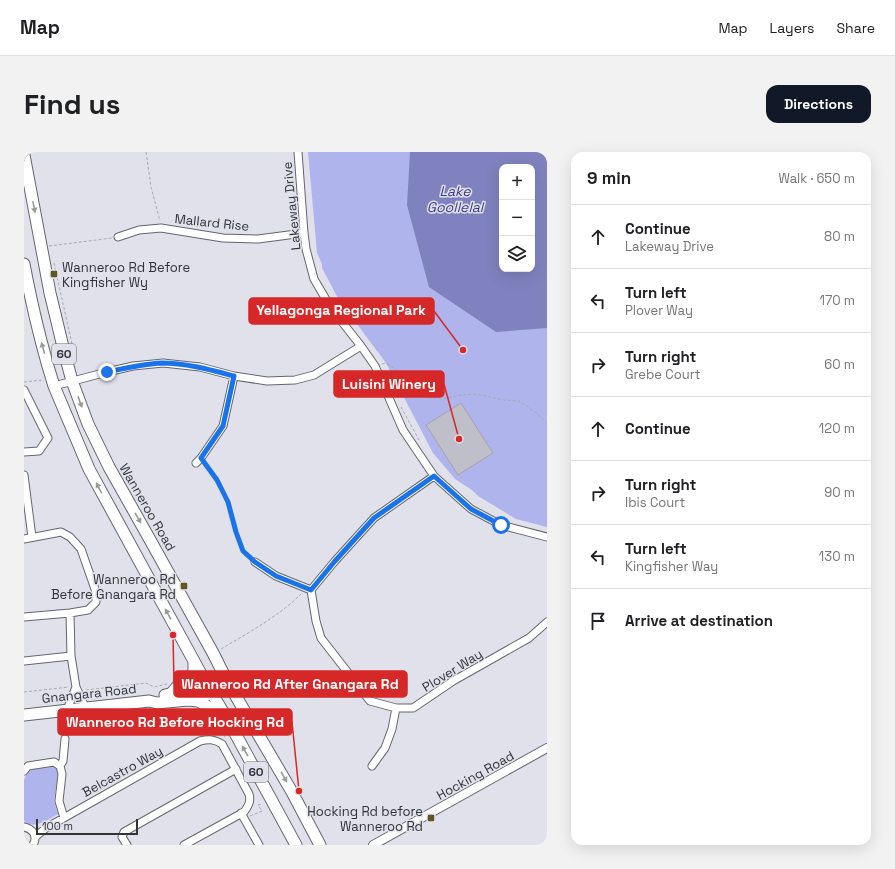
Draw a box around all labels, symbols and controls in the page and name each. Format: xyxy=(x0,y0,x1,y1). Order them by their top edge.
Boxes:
text: Map xyxy=(20,15,60,40)
text: Map xyxy=(718,19,748,37)
text: Layers xyxy=(770,19,814,37)
text: Share xyxy=(836,19,875,37)
button: Directions xyxy=(766,85,871,123)
text: Find us xyxy=(24,86,121,122)
street label: Lakeway Drive xyxy=(278,161,305,251)
map controls xyxy=(499,164,535,272)
button: + xyxy=(499,164,535,200)
text: 9 min xyxy=(587,167,631,189)
text: Walk · 650 m xyxy=(778,170,855,187)
water label: Lake Goollelal xyxy=(427,182,485,216)
button: − xyxy=(499,200,535,236)
one-way arrow xyxy=(31,201,37,214)
street label: Mallard Rise xyxy=(174,210,250,235)
text: Continue xyxy=(625,219,691,238)
icon: ahead xyxy=(587,226,609,248)
text: 80 m xyxy=(824,228,855,245)
button: layers xyxy=(499,236,535,272)
text: Lakeway Drive xyxy=(625,238,714,255)
place label: Wanneroo Rd Before Kingfisher Wy xyxy=(62,259,190,291)
marker: Wanneroo Rd Before Kingfisher Wy xyxy=(49,269,59,279)
text: Turn left xyxy=(625,283,687,302)
icon: left xyxy=(587,290,609,312)
text: 170 m xyxy=(819,292,855,309)
callout: Yellagonga Regional Park xyxy=(249,298,434,324)
text: Yellagonga Regional Park xyxy=(256,301,426,319)
text: Plover Way xyxy=(625,302,693,319)
one-way arrow xyxy=(40,342,46,354)
road number: 60 xyxy=(52,344,76,364)
text: Turn right xyxy=(625,347,696,366)
icon: right xyxy=(587,354,609,376)
text: 60 m xyxy=(824,356,855,373)
route end xyxy=(98,363,116,381)
text: Grebe Court xyxy=(625,366,701,383)
callout: Luisini Winery xyxy=(334,371,444,397)
text: Luisini Winery xyxy=(342,375,436,393)
one-way arrow xyxy=(77,396,83,408)
icon: ahead xyxy=(587,418,609,440)
text: Continue xyxy=(625,419,691,438)
text: 120 m xyxy=(819,420,855,437)
street label: Wanneroo Road xyxy=(116,460,180,554)
text: Turn right xyxy=(625,475,696,494)
one-way arrow xyxy=(96,482,102,493)
icon: right xyxy=(587,482,609,504)
text: 90 m xyxy=(824,484,855,501)
text: Ibis Court xyxy=(625,494,685,511)
one-way arrow xyxy=(134,512,141,524)
route start xyxy=(492,516,510,534)
text: Turn left xyxy=(625,539,687,558)
icon: left xyxy=(587,546,609,568)
text: 130 m xyxy=(819,548,855,565)
text: Kingfisher Way xyxy=(625,558,718,575)
place label: Wanneroo Rd Before Gnangara Rd xyxy=(51,571,176,603)
marker: Wanneroo Rd Before Gnangara Rd xyxy=(179,581,189,591)
one-way arrow xyxy=(165,608,171,620)
icon: arrive xyxy=(587,610,609,632)
text: Arrive at destination xyxy=(625,611,773,630)
street label: Plover Way xyxy=(419,645,486,696)
callout: Wanneroo Rd After Gnangara Rd xyxy=(174,671,407,697)
text: Wanneroo Rd After Gnangara Rd xyxy=(181,675,399,693)
street label: Gnangara Road xyxy=(41,680,137,707)
callout: Wanneroo Rd Before Hocking Rd xyxy=(58,709,292,735)
text: Wanneroo Rd Before Hocking Rd xyxy=(66,713,284,731)
street label: Belcastro Way xyxy=(79,742,166,801)
one-way arrow xyxy=(241,746,248,757)
street label: Hocking Road xyxy=(433,747,517,804)
road number: 60 xyxy=(244,762,268,782)
one-way arrow xyxy=(280,771,287,783)
place label: Hocking Rd before Wanneroo Rd xyxy=(307,803,423,835)
marker: Hocking Rd before Wanneroo Rd xyxy=(426,813,436,823)
scale bar xyxy=(36,817,138,836)
text: 100 m xyxy=(42,819,73,833)

